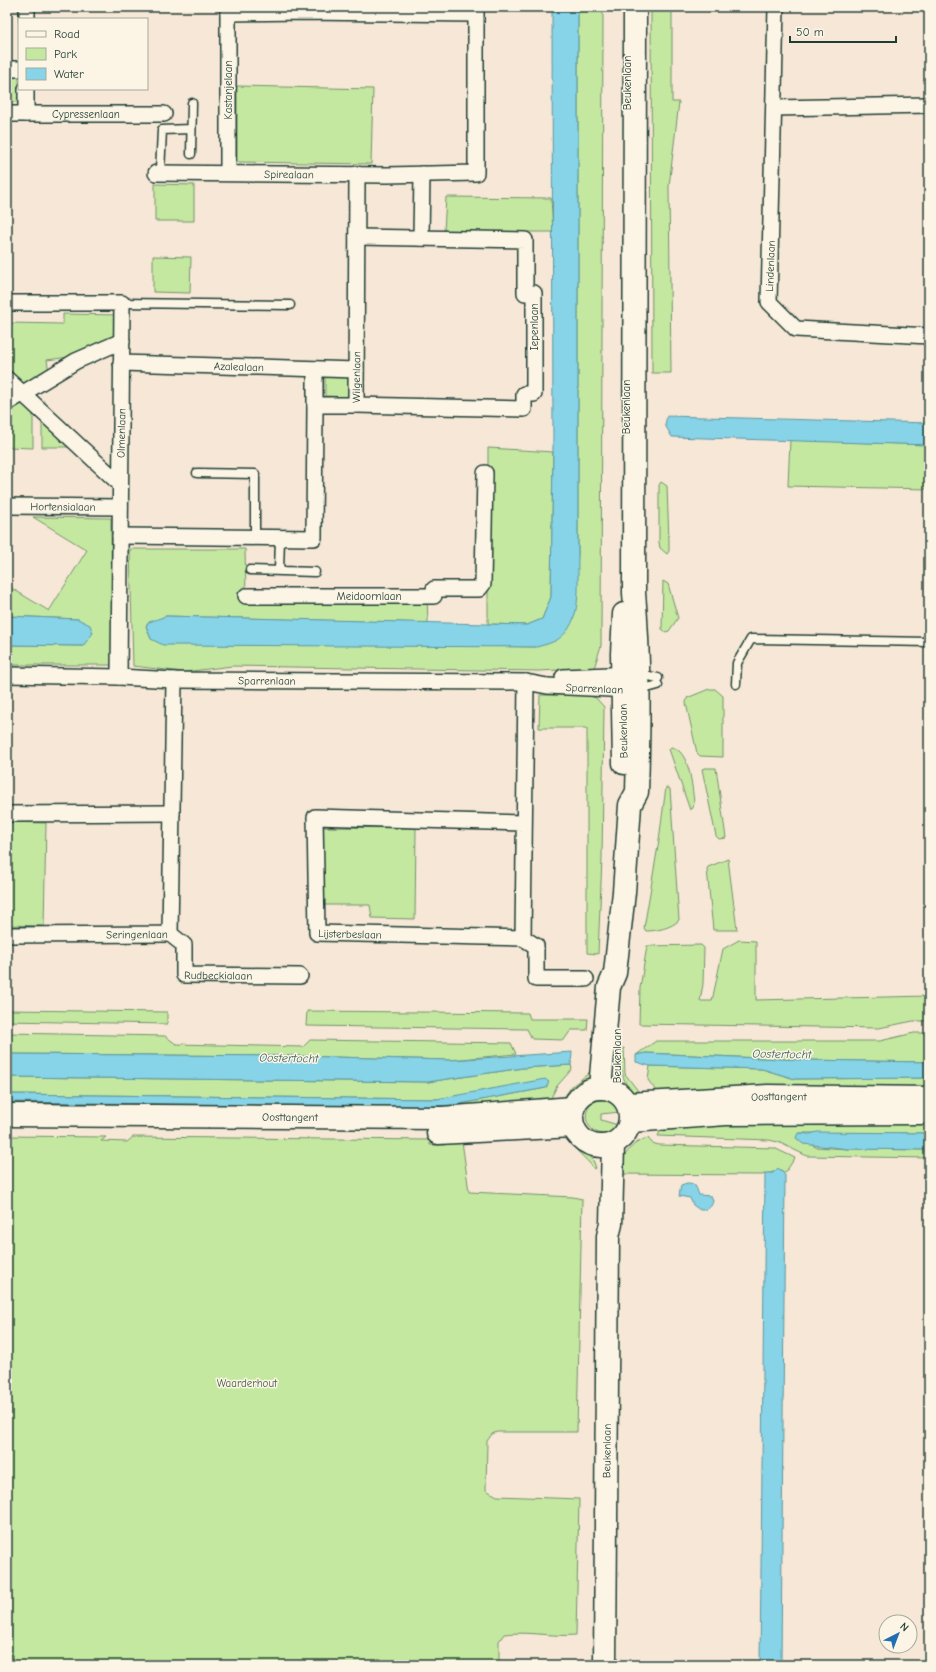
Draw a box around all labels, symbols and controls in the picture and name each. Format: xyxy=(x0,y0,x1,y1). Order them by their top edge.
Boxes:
legend xyxy=(18,18,148,90)
scale bar xyxy=(790,18,896,44)
text: 50 m xyxy=(796,25,824,39)
text: Road xyxy=(54,27,80,41)
text: Park xyxy=(54,47,77,61)
street label: Beukenlaan xyxy=(621,56,634,110)
street label: Kastanjelaan xyxy=(222,61,235,119)
text: Water xyxy=(54,67,84,81)
street label: Cypressenlaan xyxy=(52,108,120,121)
street label: Spirealaan xyxy=(264,168,314,181)
street label: Lindenlaan xyxy=(763,240,778,292)
street label: Iepenlaan xyxy=(528,303,541,351)
street label: Wilgenlaan xyxy=(350,351,363,403)
street label: Azalealaan xyxy=(214,360,264,374)
street label: Beukenlaan xyxy=(620,380,633,434)
street label: Olmenlaan xyxy=(115,408,128,458)
street label: Hortensialaan xyxy=(30,500,96,514)
street label: Meidoornlaan xyxy=(336,590,402,603)
street label: Sparrenlaan xyxy=(238,674,296,688)
street label: Sparrenlaan xyxy=(565,681,624,697)
street label: Beukenlaan xyxy=(617,704,630,758)
street label: Lijsterbeslaan xyxy=(318,927,382,942)
street label: Seringenlaan xyxy=(106,928,168,941)
street label: Rudbeckialaan xyxy=(184,969,252,983)
street label: Beukenlaan xyxy=(611,1029,624,1083)
water label: Oostertocht xyxy=(752,1046,813,1062)
water label: Oostertocht xyxy=(259,1050,320,1066)
street label: Oosttangent xyxy=(751,1090,808,1104)
street label: Oosttangent xyxy=(262,1111,319,1124)
park label: Waarderhout xyxy=(217,1377,278,1390)
street label: Beukenlaan xyxy=(600,1424,614,1478)
north arrow xyxy=(878,1614,918,1654)
text: N xyxy=(897,1620,911,1634)

